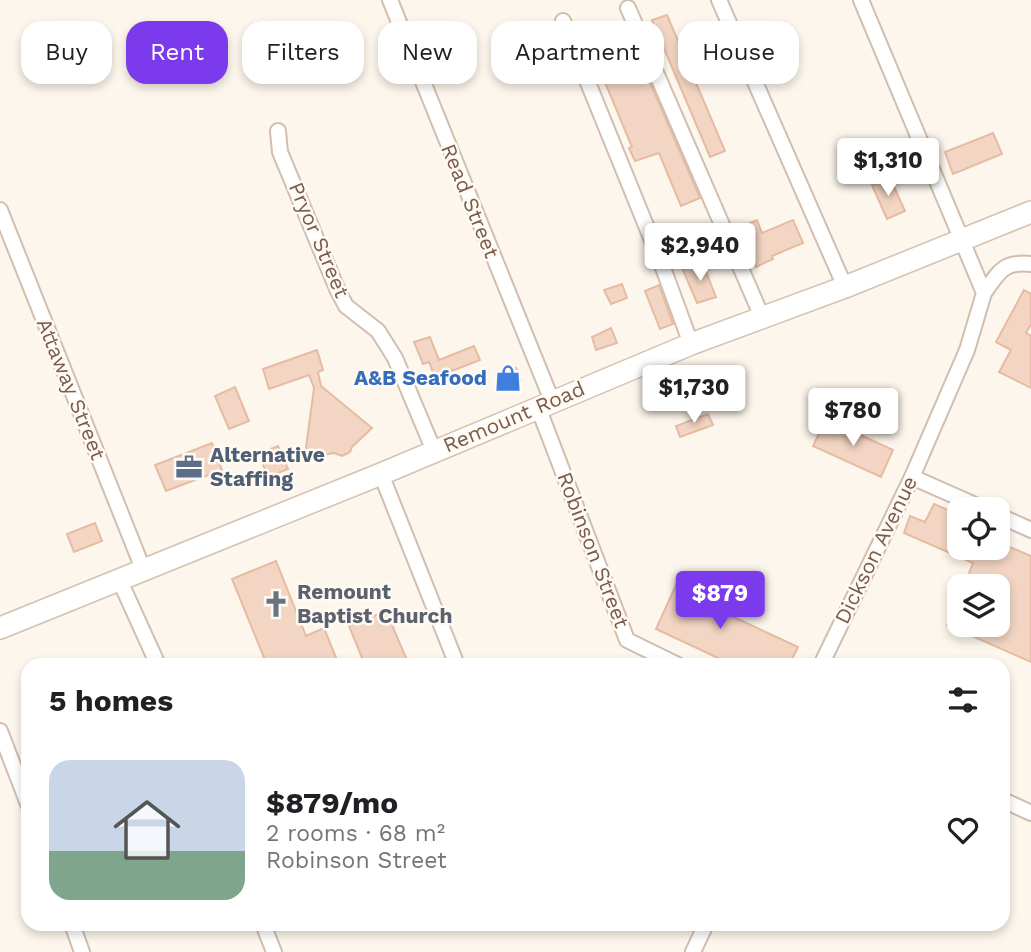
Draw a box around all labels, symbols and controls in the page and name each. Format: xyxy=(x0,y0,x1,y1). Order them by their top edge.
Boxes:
chip: Buy xyxy=(21,21,112,84)
chip: Rent xyxy=(126,21,228,84)
chip: Filters xyxy=(242,21,364,84)
chip: New xyxy=(378,21,477,84)
chip: Apartment xyxy=(491,21,664,84)
chip: House xyxy=(678,21,799,84)
pin: $1,310 xyxy=(831,138,945,198)
street label: Read Street xyxy=(436,140,505,262)
text: $1,310 xyxy=(853,147,923,174)
street label: Pryor Street xyxy=(284,178,355,302)
pin: $2,940 xyxy=(643,224,757,283)
text: $2,940 xyxy=(661,232,739,259)
street label: Attaway Street xyxy=(32,314,111,463)
shop icon: A&B Seafood xyxy=(493,363,523,393)
place label: A&B Seafood xyxy=(354,365,487,390)
pin: $1,730 xyxy=(637,366,751,425)
text: $1,730 xyxy=(658,374,730,401)
street label: Remount Road xyxy=(439,375,588,458)
pin: $780 xyxy=(812,388,894,448)
text: $780 xyxy=(824,397,882,424)
place label: Alternative Staffing xyxy=(210,442,325,491)
office icon: Alternative Staffing xyxy=(174,452,204,482)
street label: Robinson Street xyxy=(552,468,635,632)
street label: Dickson Avenue xyxy=(829,472,922,628)
map controls xyxy=(947,497,1010,637)
button: locate xyxy=(947,497,1010,560)
pin: $879 xyxy=(679,572,761,631)
button: layers xyxy=(947,574,1010,637)
place label: Remount Baptist Church xyxy=(297,579,452,628)
text: $879 xyxy=(692,580,748,607)
church icon: Remount Baptist Church xyxy=(261,589,291,619)
icon: filters xyxy=(944,681,982,719)
text: 5 homes xyxy=(49,683,173,718)
text: $879/mo xyxy=(266,785,398,820)
icon: home xyxy=(105,788,189,872)
icon: heart xyxy=(944,811,982,849)
text: 2 rooms · 68 m² xyxy=(266,820,445,847)
text: Robinson Street xyxy=(266,847,447,874)

